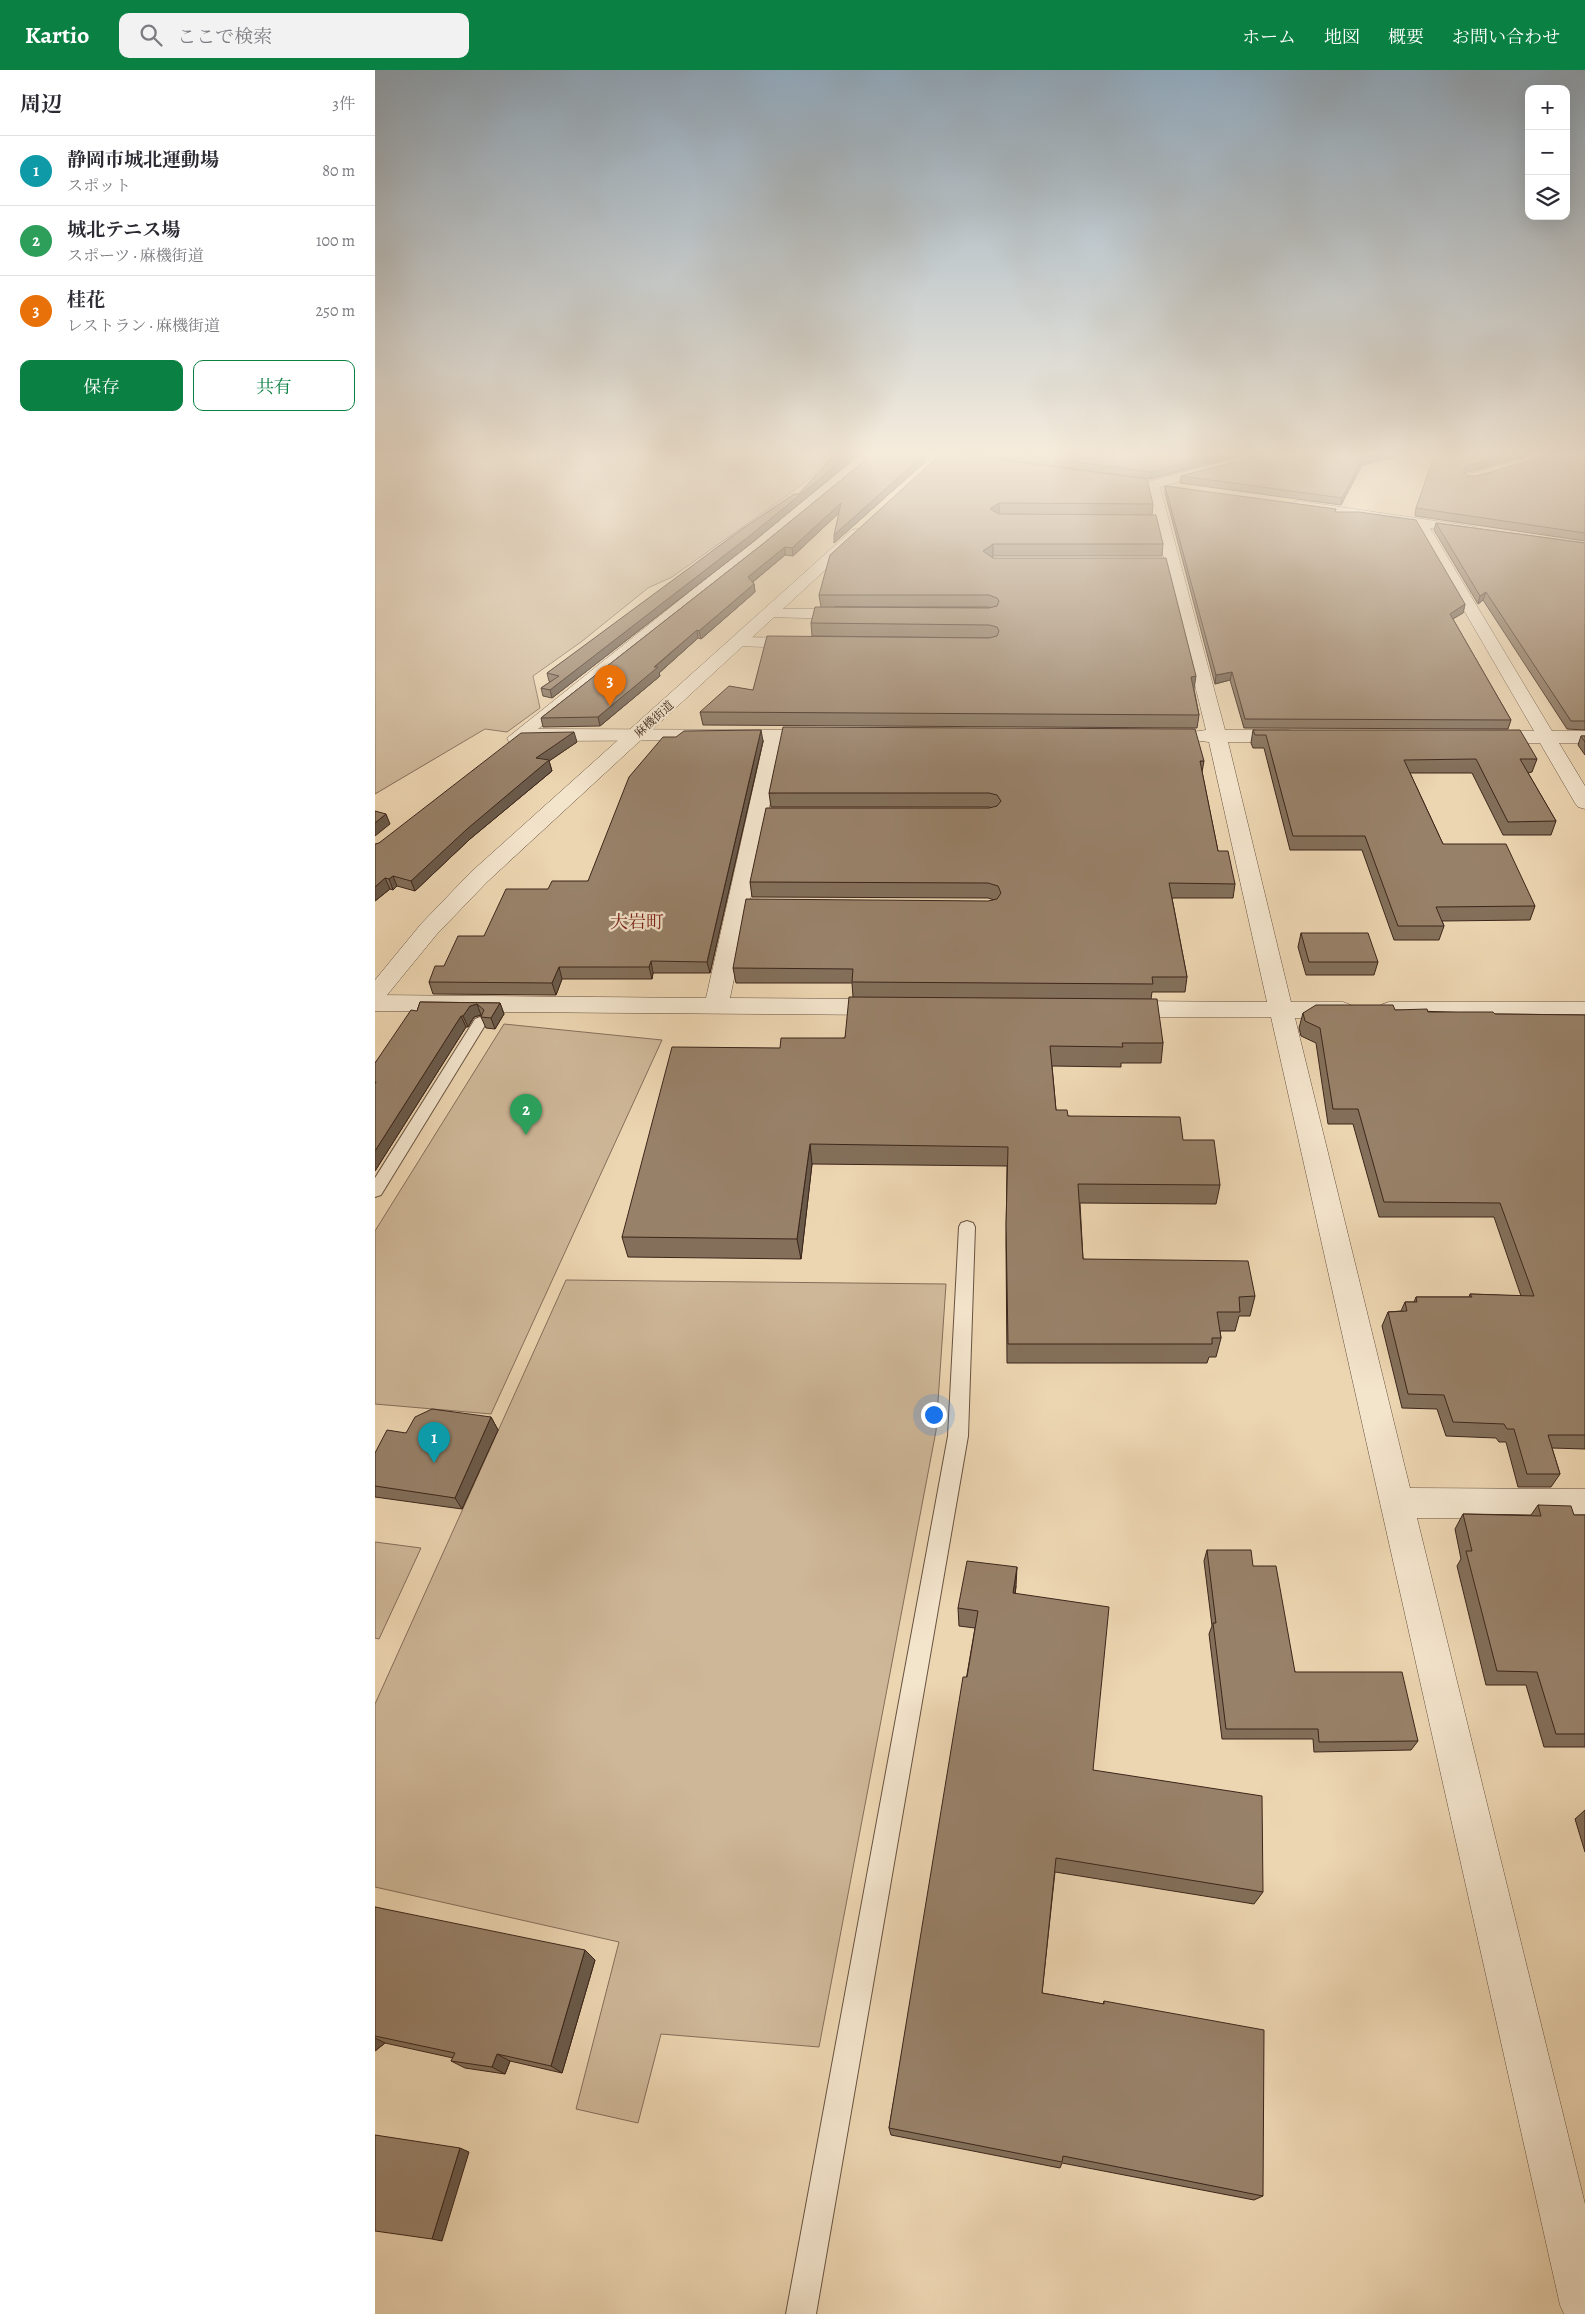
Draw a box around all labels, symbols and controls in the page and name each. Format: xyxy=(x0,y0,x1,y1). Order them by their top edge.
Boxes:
search box xyxy=(119,13,469,58)
text: Kartio xyxy=(25,19,89,51)
icon: search xyxy=(137,21,165,49)
text: ここで検索 xyxy=(177,24,272,50)
text: ホーム xyxy=(1242,25,1296,49)
text: 地図 xyxy=(1324,25,1360,49)
text: 概要 xyxy=(1388,25,1424,49)
text: お問い合わせ xyxy=(1452,25,1560,49)
map controls xyxy=(1525,85,1570,220)
button: + xyxy=(1525,85,1570,130)
text: 周辺 xyxy=(20,90,62,118)
text: 3件 xyxy=(332,93,355,115)
button: − xyxy=(1525,130,1570,175)
text: 静岡市城北運動場 xyxy=(67,147,219,173)
text: 1 xyxy=(33,160,39,182)
text: 80 m xyxy=(322,160,355,182)
text: スポット xyxy=(67,175,131,197)
button: layers xyxy=(1525,175,1570,220)
text: 城北テニス場 xyxy=(67,217,180,243)
text: 2 xyxy=(32,230,40,252)
text: 100 m xyxy=(316,230,355,252)
text: スポーツ · 麻機街道 xyxy=(67,245,204,267)
text: 桂花 xyxy=(67,287,105,313)
text: 3 xyxy=(33,300,39,322)
text: 250 m xyxy=(316,300,355,322)
text: レストラン · 麻機街道 xyxy=(67,315,220,337)
button: 保存 xyxy=(20,360,183,411)
button: 共有 xyxy=(193,360,355,411)
pin: 3 xyxy=(594,665,626,706)
street label: 麻機街道 xyxy=(631,697,677,741)
district label: 大岩町 xyxy=(610,910,664,934)
pin: 2 xyxy=(510,1094,542,1135)
your location xyxy=(921,1402,947,1428)
pin: 1 xyxy=(418,1422,450,1463)

